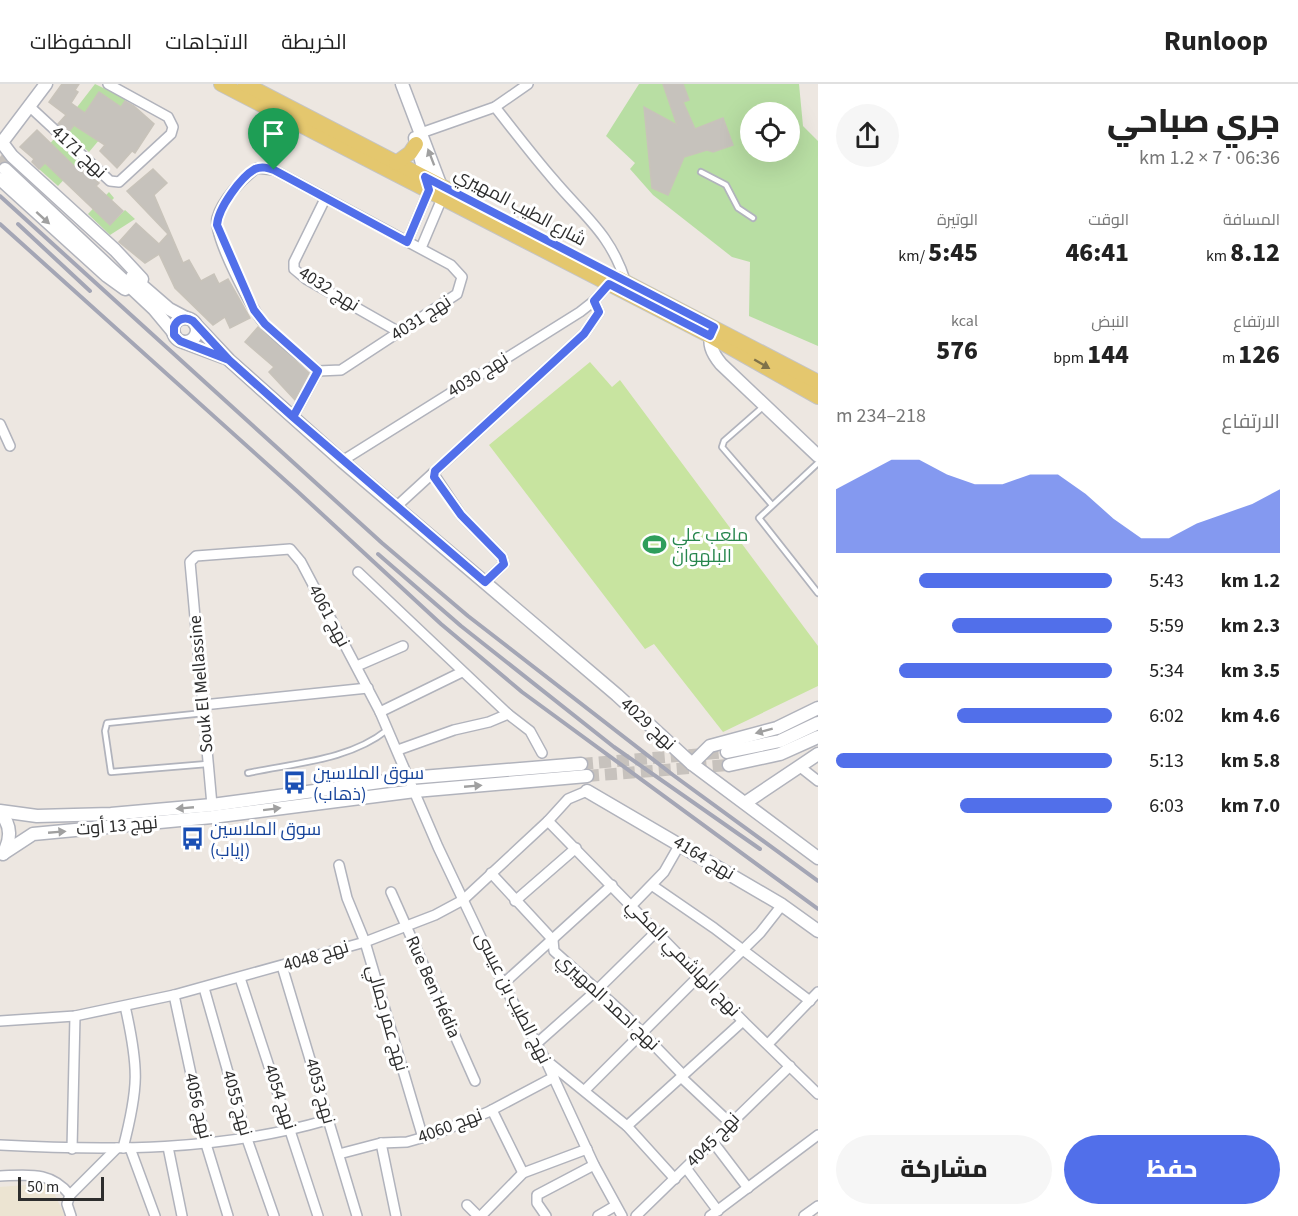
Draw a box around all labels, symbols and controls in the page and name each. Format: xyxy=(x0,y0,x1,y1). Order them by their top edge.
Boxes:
text: Runloop xyxy=(1164,21,1268,61)
text: المحفوظات xyxy=(30,27,132,57)
text: الاتجاهات xyxy=(165,27,248,57)
text: الخريطة xyxy=(281,27,347,57)
text: جري صباحي xyxy=(1107,98,1280,145)
map controls xyxy=(740,102,800,162)
button: locate xyxy=(740,102,800,162)
button: share xyxy=(836,104,899,167)
pin xyxy=(248,108,299,170)
icon: arrive xyxy=(257,117,290,150)
street label: نهج 4171 xyxy=(46,120,112,184)
text: 06:36 · 7 × 1.2 km xyxy=(1139,144,1280,172)
one-way arrow xyxy=(426,148,436,166)
street label: شارع الطيب المهيري xyxy=(449,162,590,253)
text: الوتيرة xyxy=(937,209,978,231)
text: الوقت xyxy=(1088,209,1129,231)
text: المسافة xyxy=(1223,209,1280,231)
one-way arrow xyxy=(35,211,50,224)
text: 5:45 xyxy=(928,234,978,271)
text: 46:41 xyxy=(1065,234,1129,271)
text: 8.12 xyxy=(1230,234,1280,271)
text: /km xyxy=(898,245,928,267)
text: km xyxy=(1206,245,1230,267)
street label: نهج 4032 xyxy=(294,261,364,317)
street label: نهج 4031 xyxy=(386,289,456,347)
text: kcal xyxy=(951,310,978,332)
text: النبض xyxy=(1091,311,1129,333)
text: الارتفاع xyxy=(1233,311,1280,333)
text: 576 xyxy=(936,332,978,369)
text: 144 xyxy=(1087,336,1129,373)
text: 126 xyxy=(1238,336,1280,373)
street label: نهج 4030 xyxy=(443,347,513,403)
text: bpm xyxy=(1053,347,1087,369)
text: m xyxy=(1222,347,1238,369)
one-way arrow xyxy=(754,359,771,369)
text: 218–234 m xyxy=(836,402,926,430)
text: الارتفاع xyxy=(1221,408,1280,436)
place label: ملعب علي البلهوان xyxy=(672,523,748,569)
sports icon: ملعب علي البلهوان xyxy=(641,532,667,558)
text: 5:43 xyxy=(1149,567,1184,595)
text: 1.2 km xyxy=(1221,567,1280,595)
street label: نهج 4061 xyxy=(302,580,356,652)
text: 5:59 xyxy=(1149,612,1184,640)
text: 2.3 km xyxy=(1221,612,1280,640)
street label: Souk El Mellassine xyxy=(183,614,219,754)
text: 5:34 xyxy=(1149,657,1184,685)
text: 3.5 km xyxy=(1221,657,1280,685)
street label: نهج 4029 xyxy=(615,692,681,756)
text: 6:02 xyxy=(1149,702,1184,730)
text: 4.6 km xyxy=(1221,702,1280,730)
one-way arrow xyxy=(755,727,773,736)
text: 5:13 xyxy=(1149,747,1184,775)
text: 5.8 km xyxy=(1221,747,1280,775)
place label: سوق الملاسين (ذهاب) xyxy=(313,761,424,807)
bus stop icon: سوق الملاسين (ذهاب) xyxy=(282,770,308,796)
one-way arrow xyxy=(463,781,482,791)
text: 6:03 xyxy=(1149,792,1184,820)
text: 7.0 km xyxy=(1221,792,1280,820)
one-way arrow xyxy=(175,803,194,813)
one-way arrow xyxy=(262,805,281,814)
street label: نهج 13 أوت xyxy=(75,810,159,842)
place label: سوق الملاسين (إياب) xyxy=(210,817,321,863)
bus stop icon: سوق الملاسين (إياب) xyxy=(179,826,205,852)
one-way arrow xyxy=(47,827,66,837)
street label: نهج 4164 xyxy=(669,830,739,886)
street label: نهج الهاشمي المكي xyxy=(620,894,746,1023)
street label: نهج الطيب بن عيسى xyxy=(469,928,557,1068)
street label: Rue Ben Hédia xyxy=(399,932,467,1042)
street label: نهج 4048 xyxy=(280,934,352,978)
street label: نهج احمد المهيري xyxy=(550,948,665,1057)
street label: نهج عمر جمالي xyxy=(359,962,414,1074)
street label: نهج 4053 xyxy=(299,1055,341,1127)
street label: نهج 4054 xyxy=(258,1061,302,1133)
street label: نهج 4055 xyxy=(216,1067,258,1139)
street label: نهج 4056 xyxy=(178,1070,218,1142)
street label: نهج 4060 xyxy=(414,1102,486,1150)
street label: نهج 4045 xyxy=(681,1107,745,1173)
button: مشاركة xyxy=(836,1135,1052,1204)
button: حفظ xyxy=(1064,1135,1280,1204)
scale bar xyxy=(18,1174,104,1202)
text: 50 m xyxy=(27,1176,59,1198)

